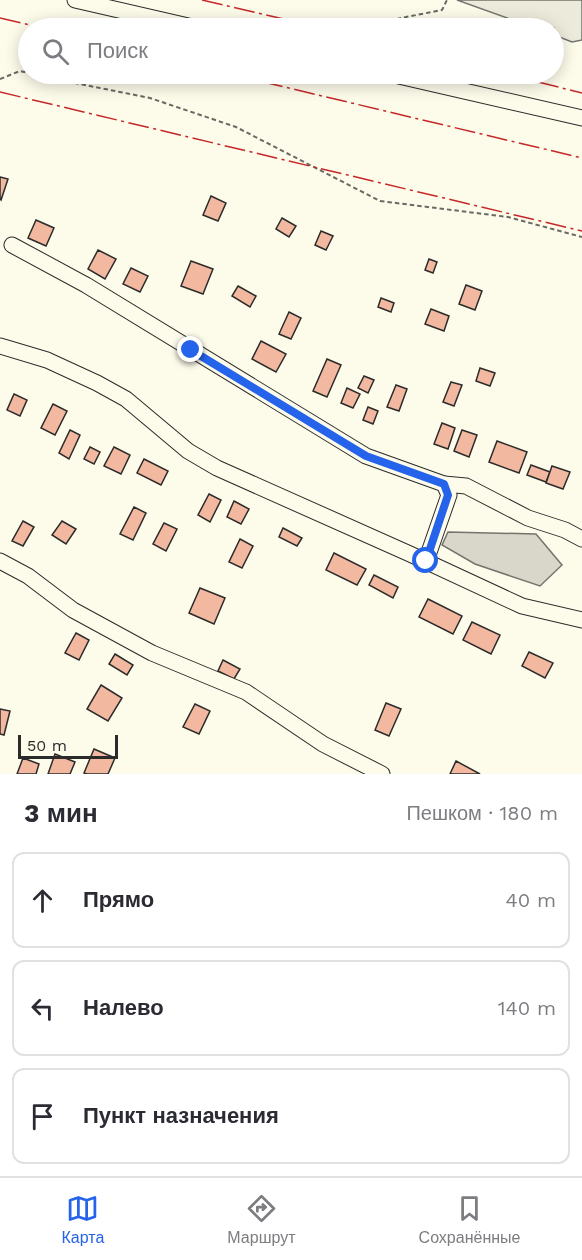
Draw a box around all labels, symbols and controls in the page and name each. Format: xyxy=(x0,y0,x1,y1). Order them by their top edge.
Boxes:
search box xyxy=(18,18,564,84)
icon: search xyxy=(39,35,72,68)
text: Поиск xyxy=(87,38,148,63)
route end xyxy=(177,336,203,362)
route start xyxy=(412,547,438,573)
scale bar xyxy=(18,732,118,760)
text: 50 m xyxy=(27,736,67,755)
text: 3 мин xyxy=(24,798,98,828)
text: Пешком · 180 m xyxy=(406,801,558,825)
icon: ahead xyxy=(26,884,59,917)
text: Прямо xyxy=(83,887,154,912)
text: 40 m xyxy=(505,888,556,912)
icon: left xyxy=(26,992,59,1025)
text: Налево xyxy=(83,995,164,1020)
text: 140 m xyxy=(498,996,556,1020)
icon: arrive xyxy=(26,1100,59,1133)
text: Пункт назначения xyxy=(83,1103,279,1128)
tab: Карта xyxy=(62,1192,104,1247)
tab: Маршрут xyxy=(227,1192,296,1247)
tab: Сохранённые xyxy=(419,1192,520,1247)

